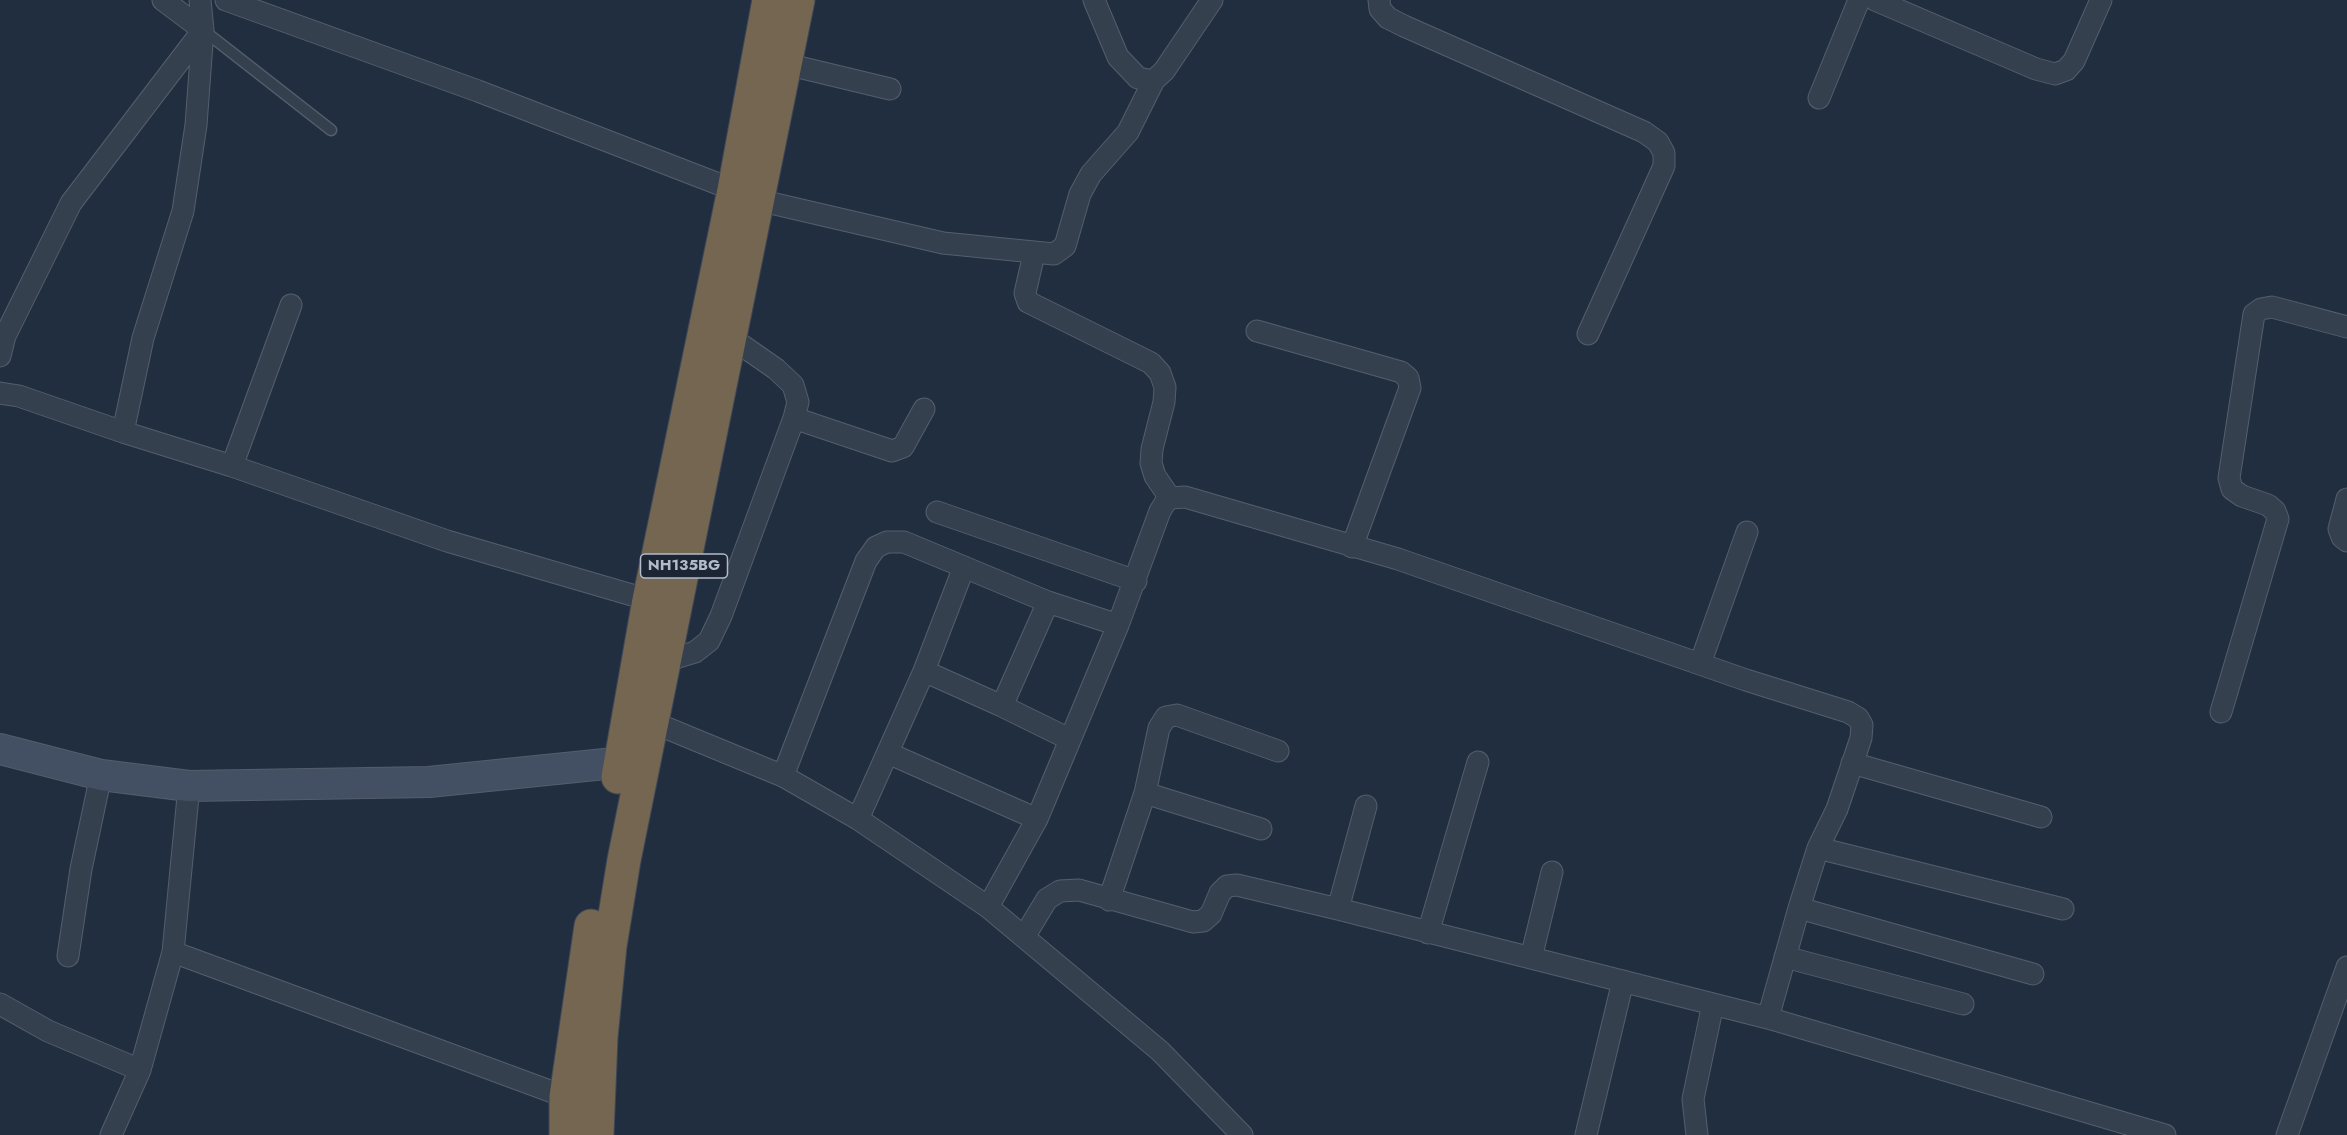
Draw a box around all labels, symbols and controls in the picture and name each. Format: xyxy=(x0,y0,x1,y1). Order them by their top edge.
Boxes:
road number: NH135BG xyxy=(640,554,728,578)

